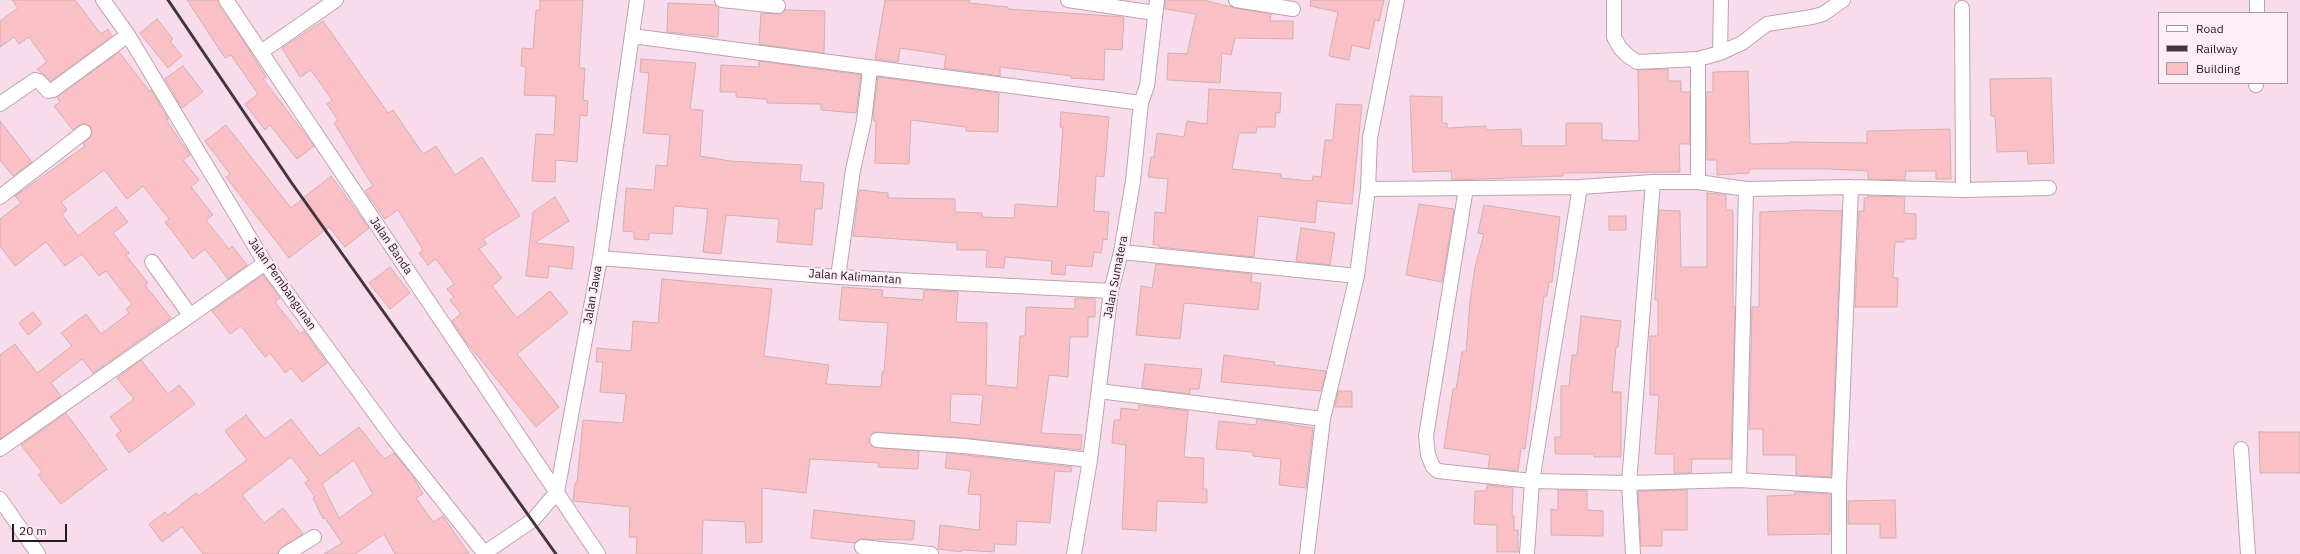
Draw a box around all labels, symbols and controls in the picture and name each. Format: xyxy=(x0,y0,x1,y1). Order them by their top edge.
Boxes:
legend xyxy=(2158,12,2288,84)
text: Road xyxy=(2196,21,2224,36)
text: Railway xyxy=(2196,41,2238,56)
text: Building xyxy=(2196,61,2240,76)
street label: Jalan Banda xyxy=(367,215,415,277)
street label: Jalan Sumatera xyxy=(1101,234,1131,320)
street label: Jalan Pembangunan xyxy=(245,235,319,333)
street label: Jalan Jawa xyxy=(581,264,605,326)
street label: Jalan Kalimantan xyxy=(808,267,902,287)
scale bar xyxy=(14,516,69,542)
text: 20 m xyxy=(19,523,47,538)

